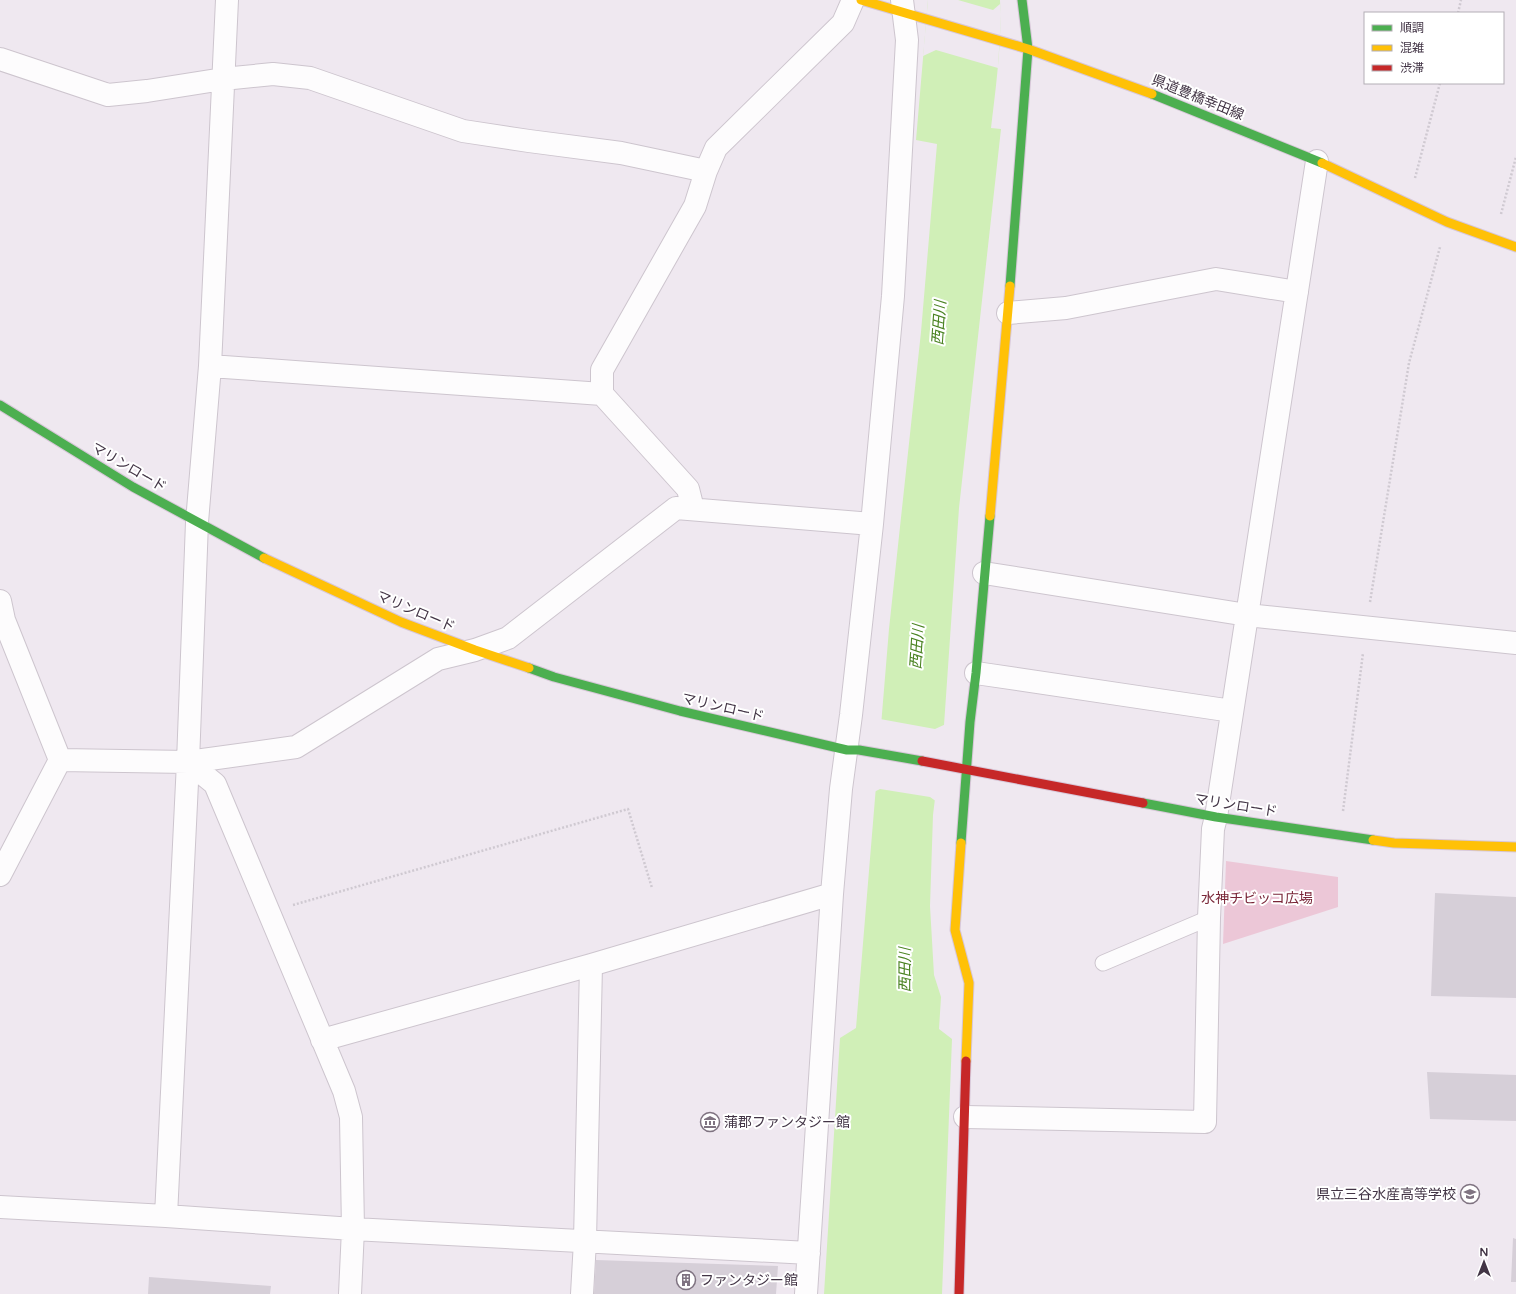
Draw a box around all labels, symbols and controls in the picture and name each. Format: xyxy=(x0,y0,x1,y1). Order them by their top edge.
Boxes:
legend xyxy=(1364,12,1504,84)
text: 順調 xyxy=(1400,21,1424,35)
text: 混雑 xyxy=(1400,41,1424,55)
text: 渋滞 xyxy=(1400,61,1424,75)
street label: 県道豊橋幸田線 xyxy=(1149,71,1246,124)
water label: 西田川 xyxy=(928,298,950,346)
street label: マリンロード xyxy=(88,439,169,496)
street label: マリンロード xyxy=(374,587,458,636)
water label: 西田川 xyxy=(906,622,928,670)
street label: マリンロード xyxy=(680,690,766,725)
street label: マリンロード xyxy=(1193,791,1279,820)
park label: 水神チビッコ広場 xyxy=(1201,890,1313,907)
water label: 西田川 xyxy=(896,946,914,993)
museum icon: 蒲郡ファンタジー館 xyxy=(699,1111,721,1133)
place label: 蒲郡ファンタジー館 xyxy=(724,1114,850,1131)
school or university icon: 県立三谷水産高等学校 xyxy=(1459,1183,1481,1205)
place label: 県立三谷水産高等学校 xyxy=(1316,1186,1456,1203)
north arrow xyxy=(1464,1242,1504,1282)
text: N xyxy=(1480,1246,1488,1259)
building icon: ファンタジー館 xyxy=(675,1269,697,1291)
place label: ファンタジー館 xyxy=(700,1272,798,1289)

